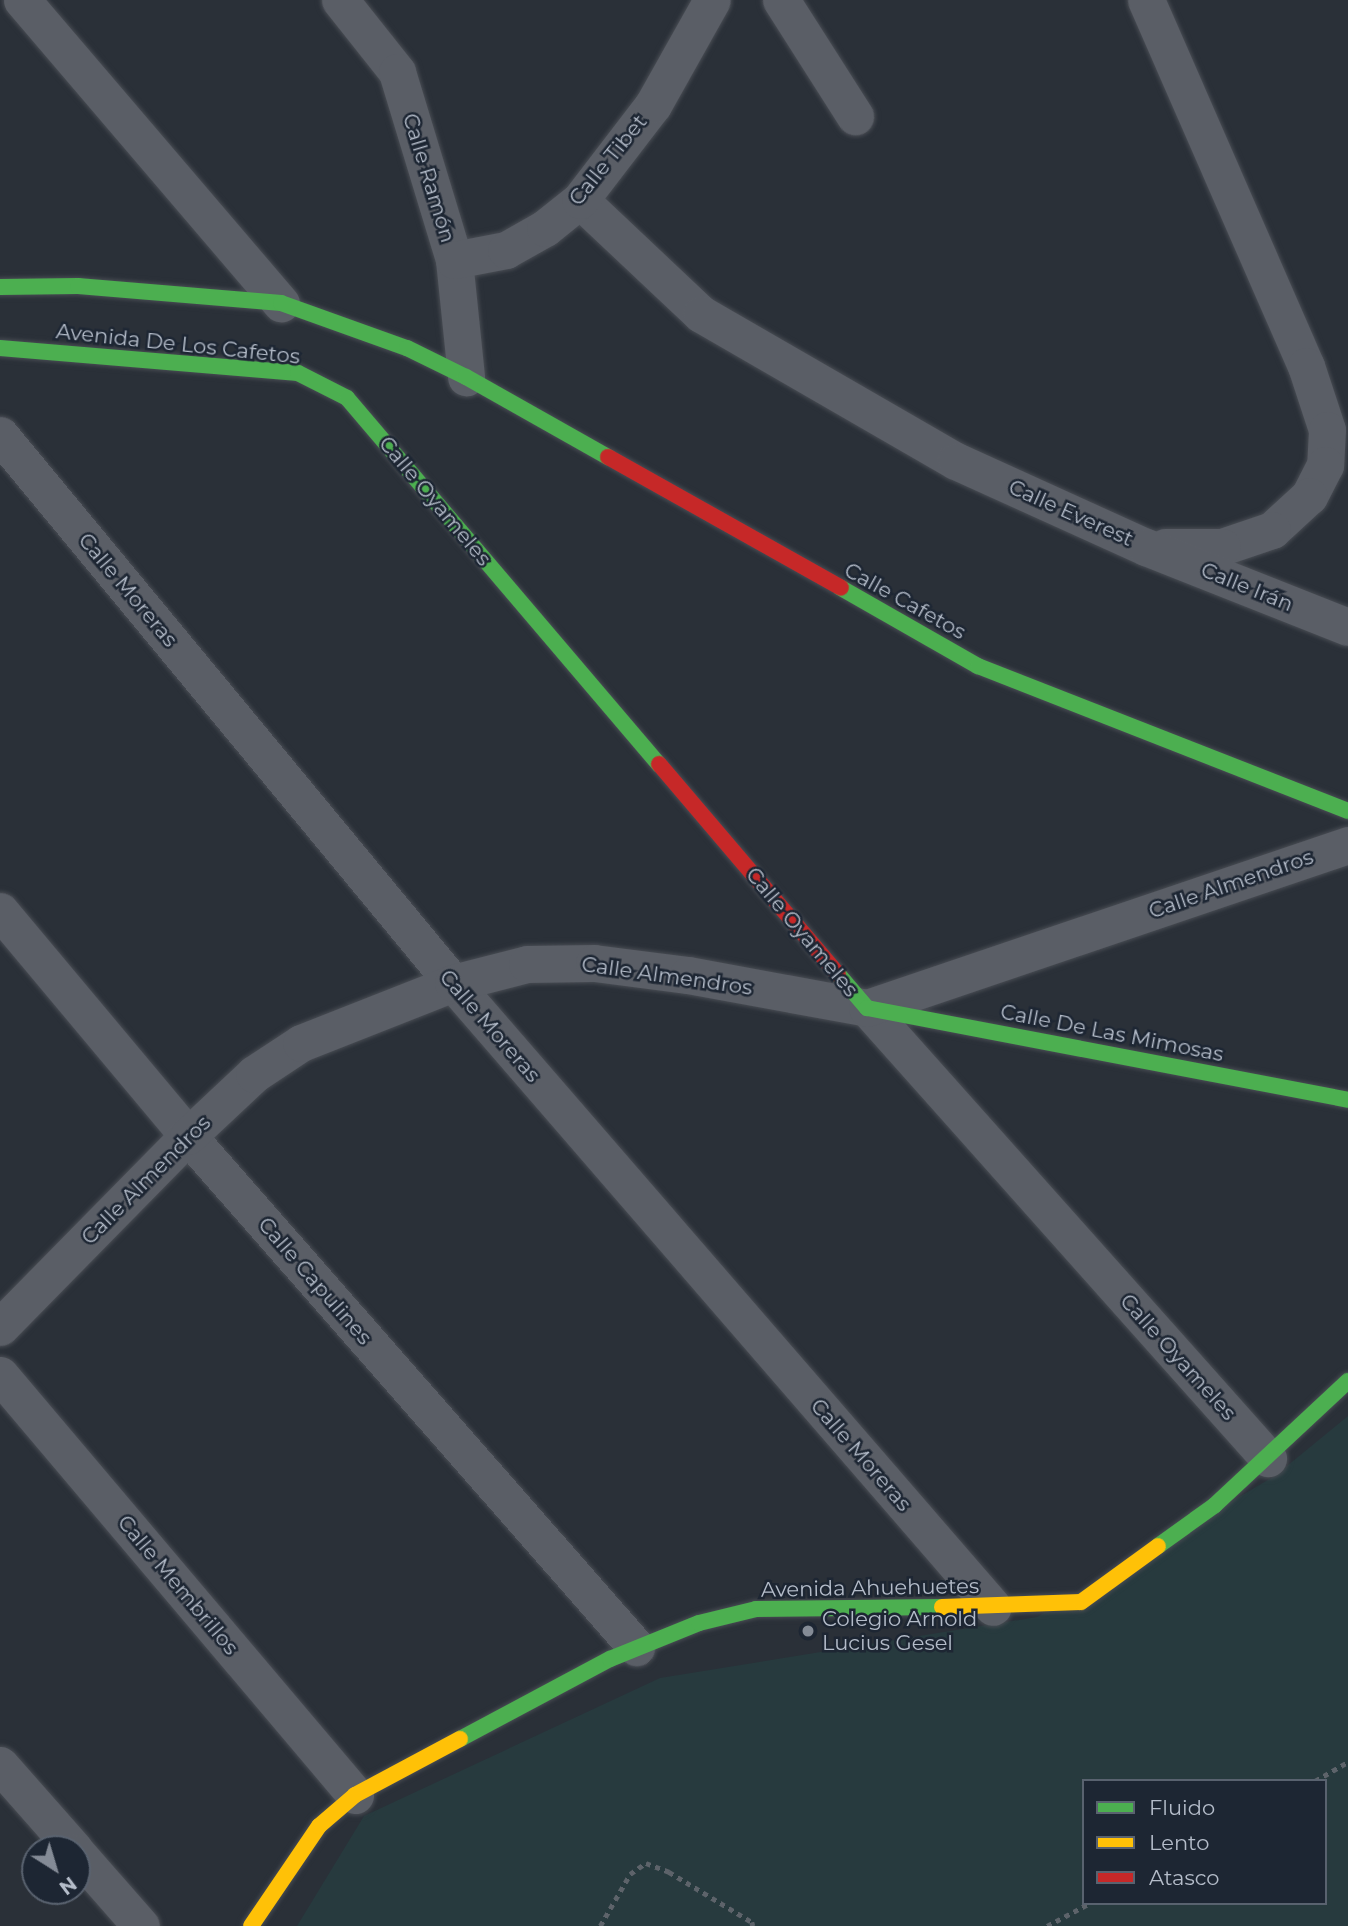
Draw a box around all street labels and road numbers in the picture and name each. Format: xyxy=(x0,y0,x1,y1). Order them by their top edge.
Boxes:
street label: Calle Tibet xyxy=(564,109,652,211)
street label: Calle Ramón xyxy=(397,110,461,246)
street label: Avenida De Los Cafetos xyxy=(55,319,301,369)
street label: Calle Oyameles xyxy=(374,431,496,571)
street label: Calle Everest xyxy=(1005,474,1137,552)
street label: Calle Moreras xyxy=(73,528,183,652)
street label: Calle Cafetos xyxy=(840,557,970,645)
street label: Calle Irán xyxy=(1197,557,1297,617)
street label: Calle Almendros xyxy=(1145,844,1317,924)
street label: Calle Oyameles xyxy=(741,862,863,1002)
street label: Calle Almendros xyxy=(580,952,754,1000)
street label: Calle Moreras xyxy=(434,965,546,1087)
street label: Calle De Las Mimosas xyxy=(998,999,1226,1067)
street label: Calle Almendros xyxy=(76,1110,216,1250)
street label: Calle Capulines xyxy=(253,1212,377,1350)
street label: Calle Oyameles xyxy=(1115,1289,1241,1425)
street label: Calle Moreras xyxy=(805,1394,917,1516)
street label: Calle Membrillos xyxy=(112,1510,244,1660)
street label: Avenida Ahuehuetes xyxy=(761,1573,979,1603)

